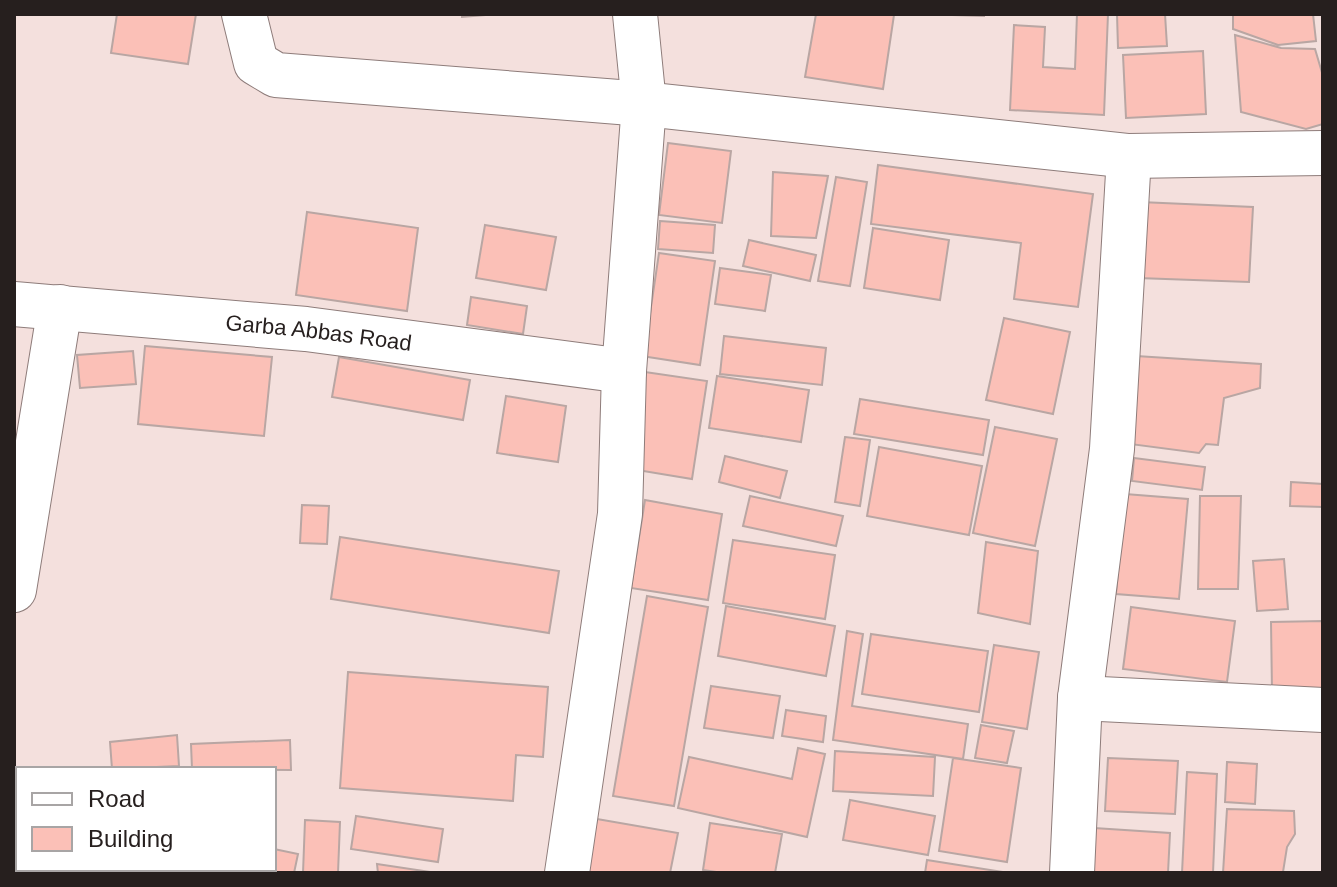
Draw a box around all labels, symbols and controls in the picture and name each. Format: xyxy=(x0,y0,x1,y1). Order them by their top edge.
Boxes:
street label: Garba Abbas Road xyxy=(224,310,413,356)
legend xyxy=(16,767,276,871)
text: Road xyxy=(88,785,145,812)
text: Building xyxy=(88,825,173,852)

